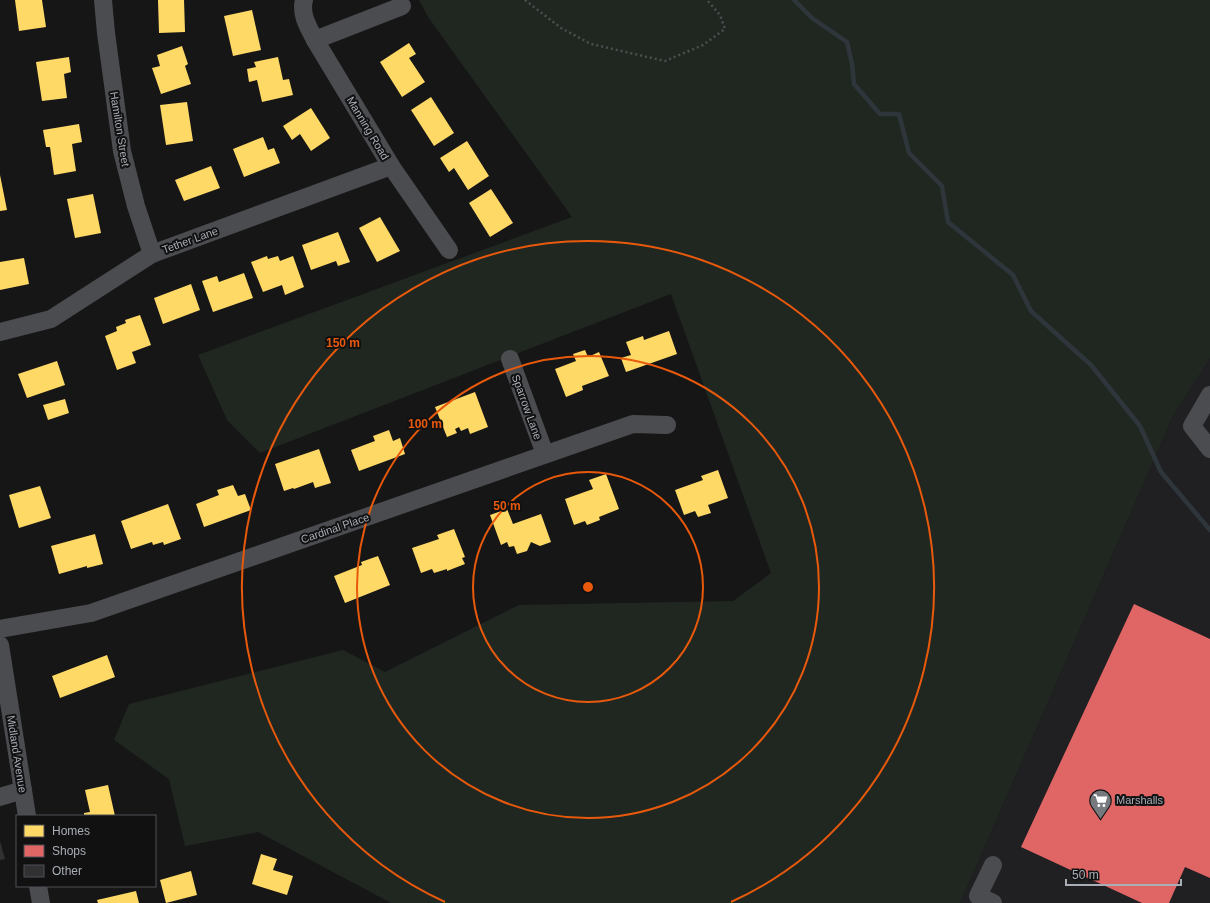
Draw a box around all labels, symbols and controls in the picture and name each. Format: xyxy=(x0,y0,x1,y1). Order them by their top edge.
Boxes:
street label: Hamilton Street xyxy=(108,91,132,167)
street label: Manning Road xyxy=(344,94,392,162)
street label: Tether Lane xyxy=(161,224,219,256)
text: 150 m xyxy=(326,336,360,350)
street label: Sparrow Lane xyxy=(510,373,544,441)
text: 100 m xyxy=(408,417,442,431)
text: 50 m xyxy=(493,499,521,513)
street label: Cardinal Place xyxy=(299,511,371,545)
centre of rings xyxy=(581,580,595,594)
street label: Midland Avenue xyxy=(5,714,29,794)
supermarket icon: Marshalls xyxy=(1087,787,1113,820)
place label: Marshalls xyxy=(1116,794,1164,806)
legend xyxy=(16,815,156,887)
text: Homes xyxy=(52,824,90,838)
text: Shops xyxy=(52,844,86,858)
scale bar xyxy=(1066,861,1181,887)
text: Other xyxy=(52,864,82,878)
text: 50 m xyxy=(1072,868,1099,882)

